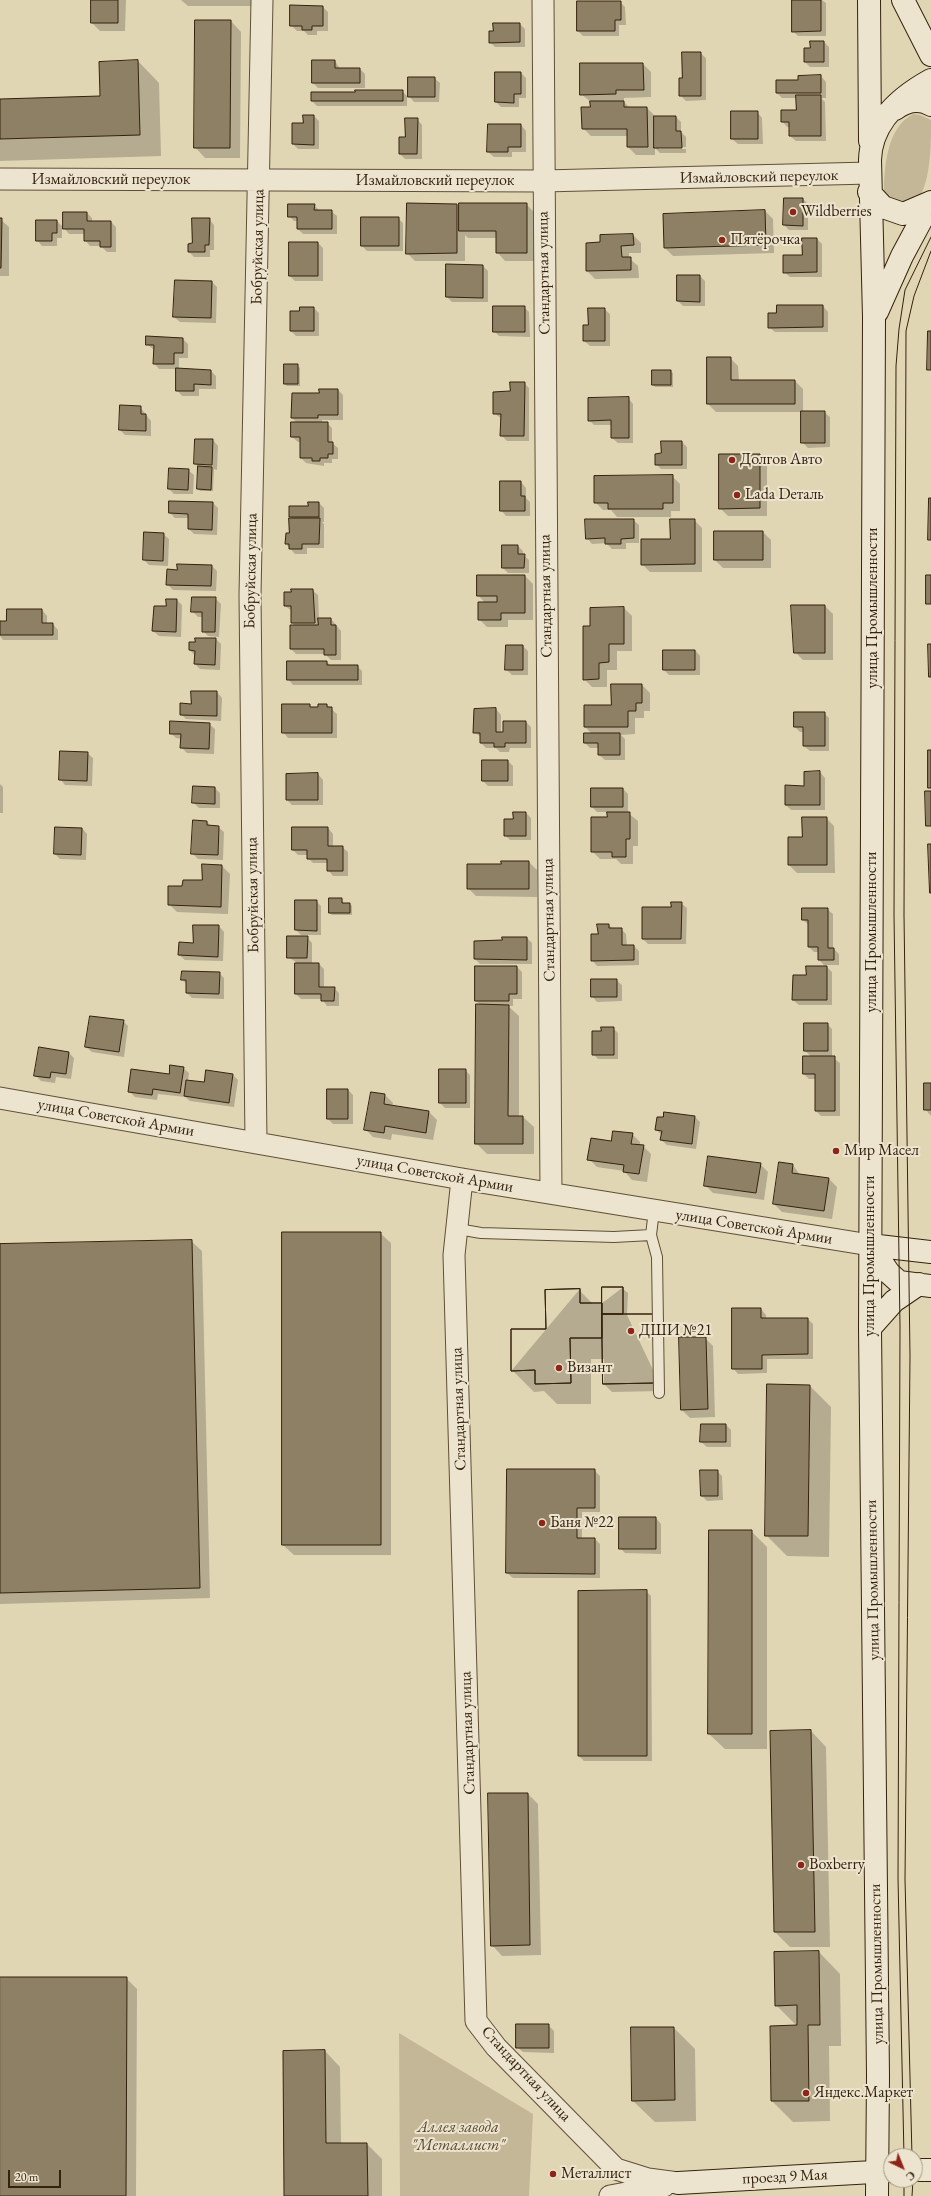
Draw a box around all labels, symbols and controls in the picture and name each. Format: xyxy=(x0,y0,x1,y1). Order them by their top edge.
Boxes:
street label: Измайловский переулок xyxy=(679,166,839,188)
street label: Измайловский переулок xyxy=(32,170,190,190)
street label: Измайловский переулок xyxy=(356,171,514,191)
street label: Бобруйская улица xyxy=(247,189,269,305)
place label: Wildberries xyxy=(801,202,872,222)
marker: Wildberries xyxy=(788,207,798,217)
street label: Стандартная улица xyxy=(533,211,555,335)
place label: Пятёрочка xyxy=(730,230,800,250)
marker: Пятёрочка xyxy=(717,235,727,245)
place label: Долгов Авто xyxy=(740,450,822,470)
marker: Долгов Авто xyxy=(727,455,737,465)
place label: Lada Dеталь xyxy=(745,485,824,505)
marker: Lada Dеталь xyxy=(732,490,742,500)
street label: Бобруйская улица xyxy=(240,513,262,629)
street label: улица Промышленности xyxy=(863,528,883,688)
street label: Стандартная улица xyxy=(535,534,557,658)
street label: Бобруйская улица xyxy=(242,837,264,953)
street label: улица Промышленности xyxy=(862,852,882,1012)
street label: Стандартная улица xyxy=(538,858,560,982)
street label: улица Советской Армии xyxy=(36,1095,196,1141)
place label: Мир Масел xyxy=(844,1141,919,1161)
marker: Мир Масел xyxy=(831,1146,841,1156)
street label: улица Советской Армии xyxy=(355,1151,515,1197)
street label: улица Промышленности xyxy=(860,1176,880,1336)
street label: улица Советской Армии xyxy=(674,1205,834,1249)
place label: ДШИ №21 xyxy=(639,1321,712,1341)
marker: ДШИ №21 xyxy=(626,1326,636,1336)
street label: Стандартная улица xyxy=(447,1347,471,1471)
place label: Визант xyxy=(567,1358,612,1378)
marker: Визант xyxy=(554,1363,564,1373)
street label: улица Промышленности xyxy=(862,1499,884,1661)
place label: Баня №22 xyxy=(550,1513,614,1533)
marker: Баня №22 xyxy=(537,1518,547,1528)
street label: Стандартная улица xyxy=(456,1671,480,1795)
place label: Boxberry xyxy=(809,1855,865,1875)
marker: Boxberry xyxy=(796,1860,806,1870)
street label: улица Промышленности xyxy=(866,1883,888,2045)
street label: Стандартная улица xyxy=(477,2022,575,2126)
place label: Яндекс.Маркет xyxy=(814,2083,913,2103)
marker: Яндекс.Маркет xyxy=(801,2088,811,2098)
park label: Аллея завода "Металлист" xyxy=(411,2118,505,2156)
north arrow xyxy=(883,2148,923,2188)
scale bar xyxy=(10,2162,63,2188)
place label: Металлист xyxy=(561,2164,631,2184)
street label: проезд 9 Мая xyxy=(742,2165,828,2189)
text: С xyxy=(903,2168,918,2184)
text: 20 m xyxy=(15,2169,38,2185)
marker: Металлист xyxy=(548,2169,558,2179)

